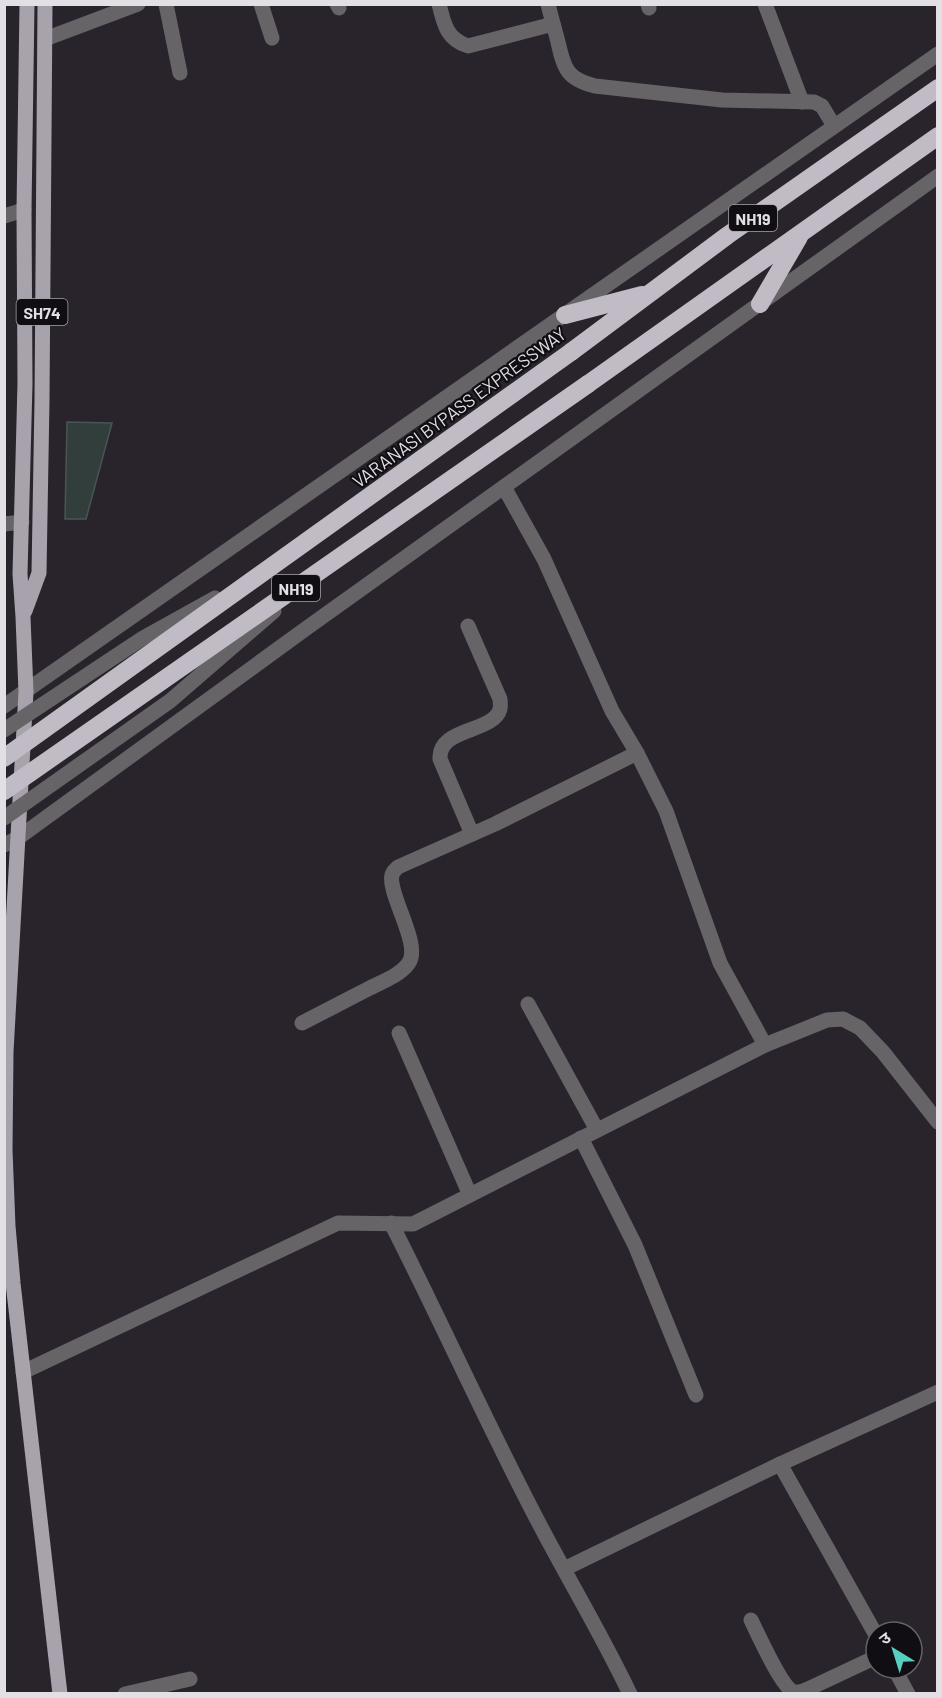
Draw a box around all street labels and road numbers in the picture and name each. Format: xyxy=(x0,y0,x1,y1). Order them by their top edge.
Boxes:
road number: NH19 xyxy=(729,205,777,231)
road number: SH74 xyxy=(16,299,68,325)
street label: VARANASI BYPASS EXPRESSWAY xyxy=(348,322,570,492)
road number: NH19 xyxy=(272,575,320,601)

